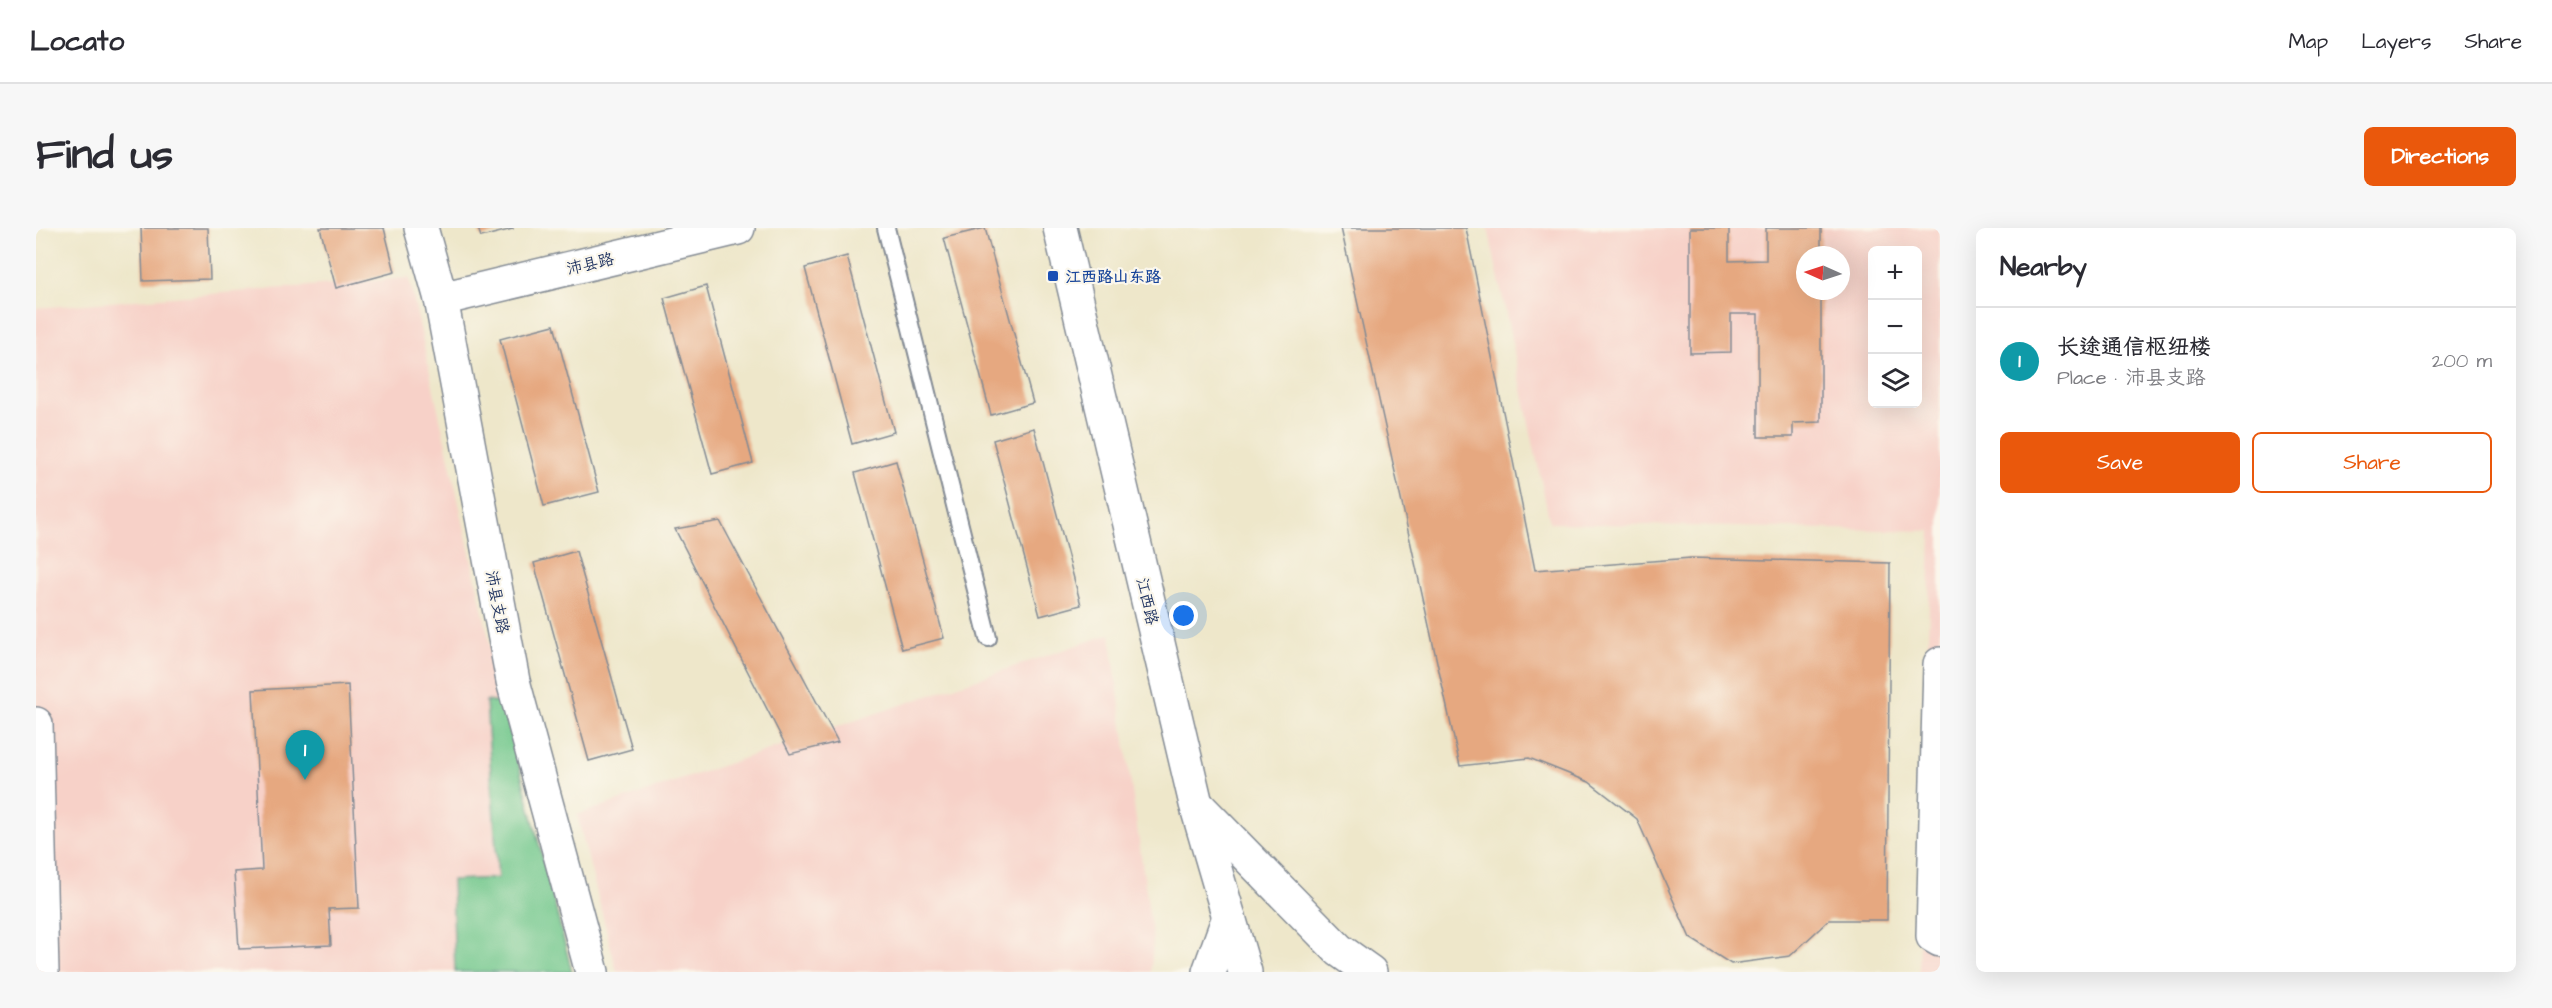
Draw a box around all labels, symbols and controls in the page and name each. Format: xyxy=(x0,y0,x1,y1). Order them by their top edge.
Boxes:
text: Locato xyxy=(30,22,124,61)
text: Map xyxy=(2288,27,2328,56)
text: Layers xyxy=(2361,27,2431,56)
text: Share xyxy=(2464,27,2522,56)
text: Find us xyxy=(36,127,173,185)
button: Directions xyxy=(2364,127,2516,186)
north arrow xyxy=(1796,246,1850,300)
map controls xyxy=(1868,246,1922,408)
button: + xyxy=(1868,246,1922,300)
street label: 沛县路 xyxy=(564,248,616,280)
text: Nearby xyxy=(2000,249,2087,285)
place label: 江西路山东路 xyxy=(1065,266,1161,288)
marker: 江西路山东路 xyxy=(1046,269,1060,283)
button: − xyxy=(1868,300,1922,354)
text: 长途通信枢纽楼 xyxy=(2057,332,2211,363)
text: 1 xyxy=(2018,347,2021,375)
text: 200 m xyxy=(2432,347,2492,375)
button: layers xyxy=(1868,354,1922,408)
text: Place · 沛县支路 xyxy=(2057,364,2205,392)
button: Save xyxy=(2000,432,2240,493)
button: Share xyxy=(2252,432,2492,493)
street label: 沛县支路 xyxy=(480,569,514,636)
street label: 江西路 xyxy=(1131,575,1163,627)
your location xyxy=(1169,601,1198,630)
pin: 1 xyxy=(286,730,324,780)

